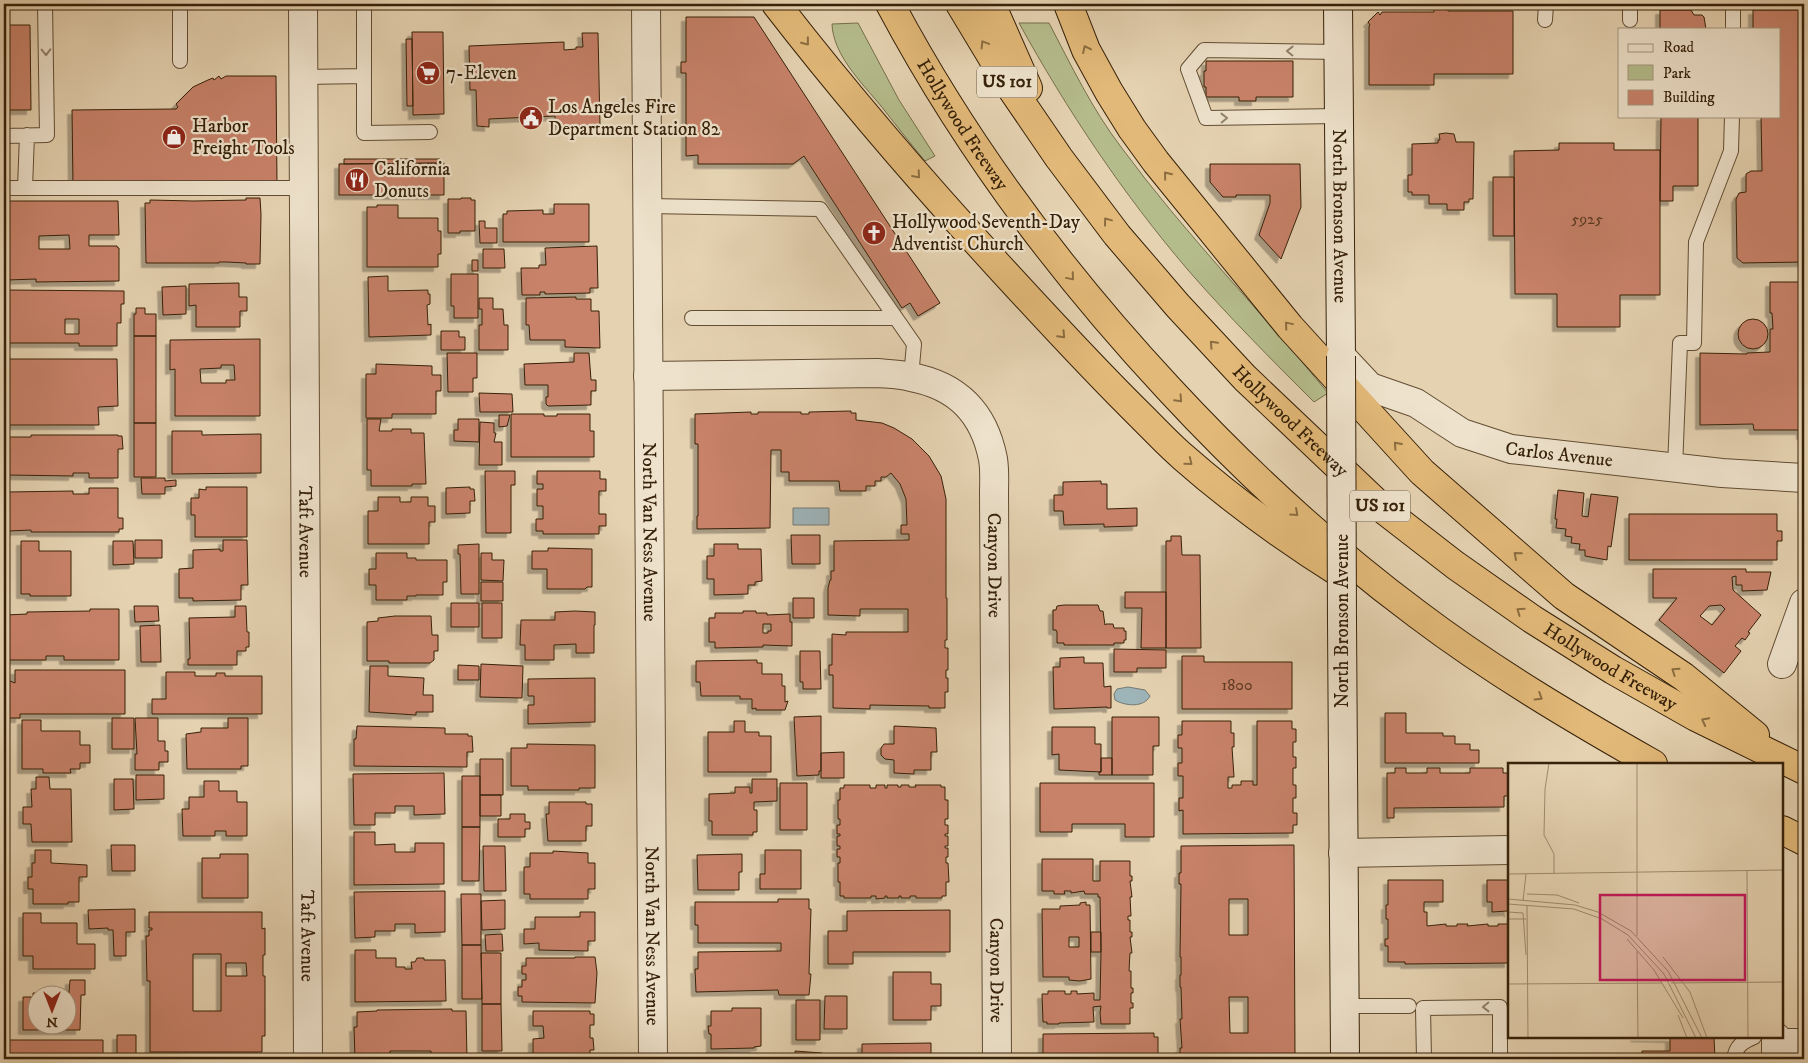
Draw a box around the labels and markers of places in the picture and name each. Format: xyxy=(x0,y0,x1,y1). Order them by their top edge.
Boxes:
supermarket icon: 7-Eleven xyxy=(415,60,441,86)
place label: 7-Eleven xyxy=(446,62,517,85)
place label: Los Angeles Fire Department Station 82 xyxy=(548,96,721,141)
public building icon: Los Angeles Fire Department Station 82 xyxy=(518,105,544,131)
place label: Harbor Freight Tools xyxy=(192,115,295,160)
shop icon: Harbor Freight Tools xyxy=(161,124,187,150)
place label: California Donuts xyxy=(374,158,450,203)
restaurant icon: California Donuts xyxy=(344,167,370,193)
place label: Hollywood Seventh-Day Adventist Church xyxy=(892,211,1081,256)
church icon: Hollywood Seventh-Day Adventist Church xyxy=(861,220,887,246)

